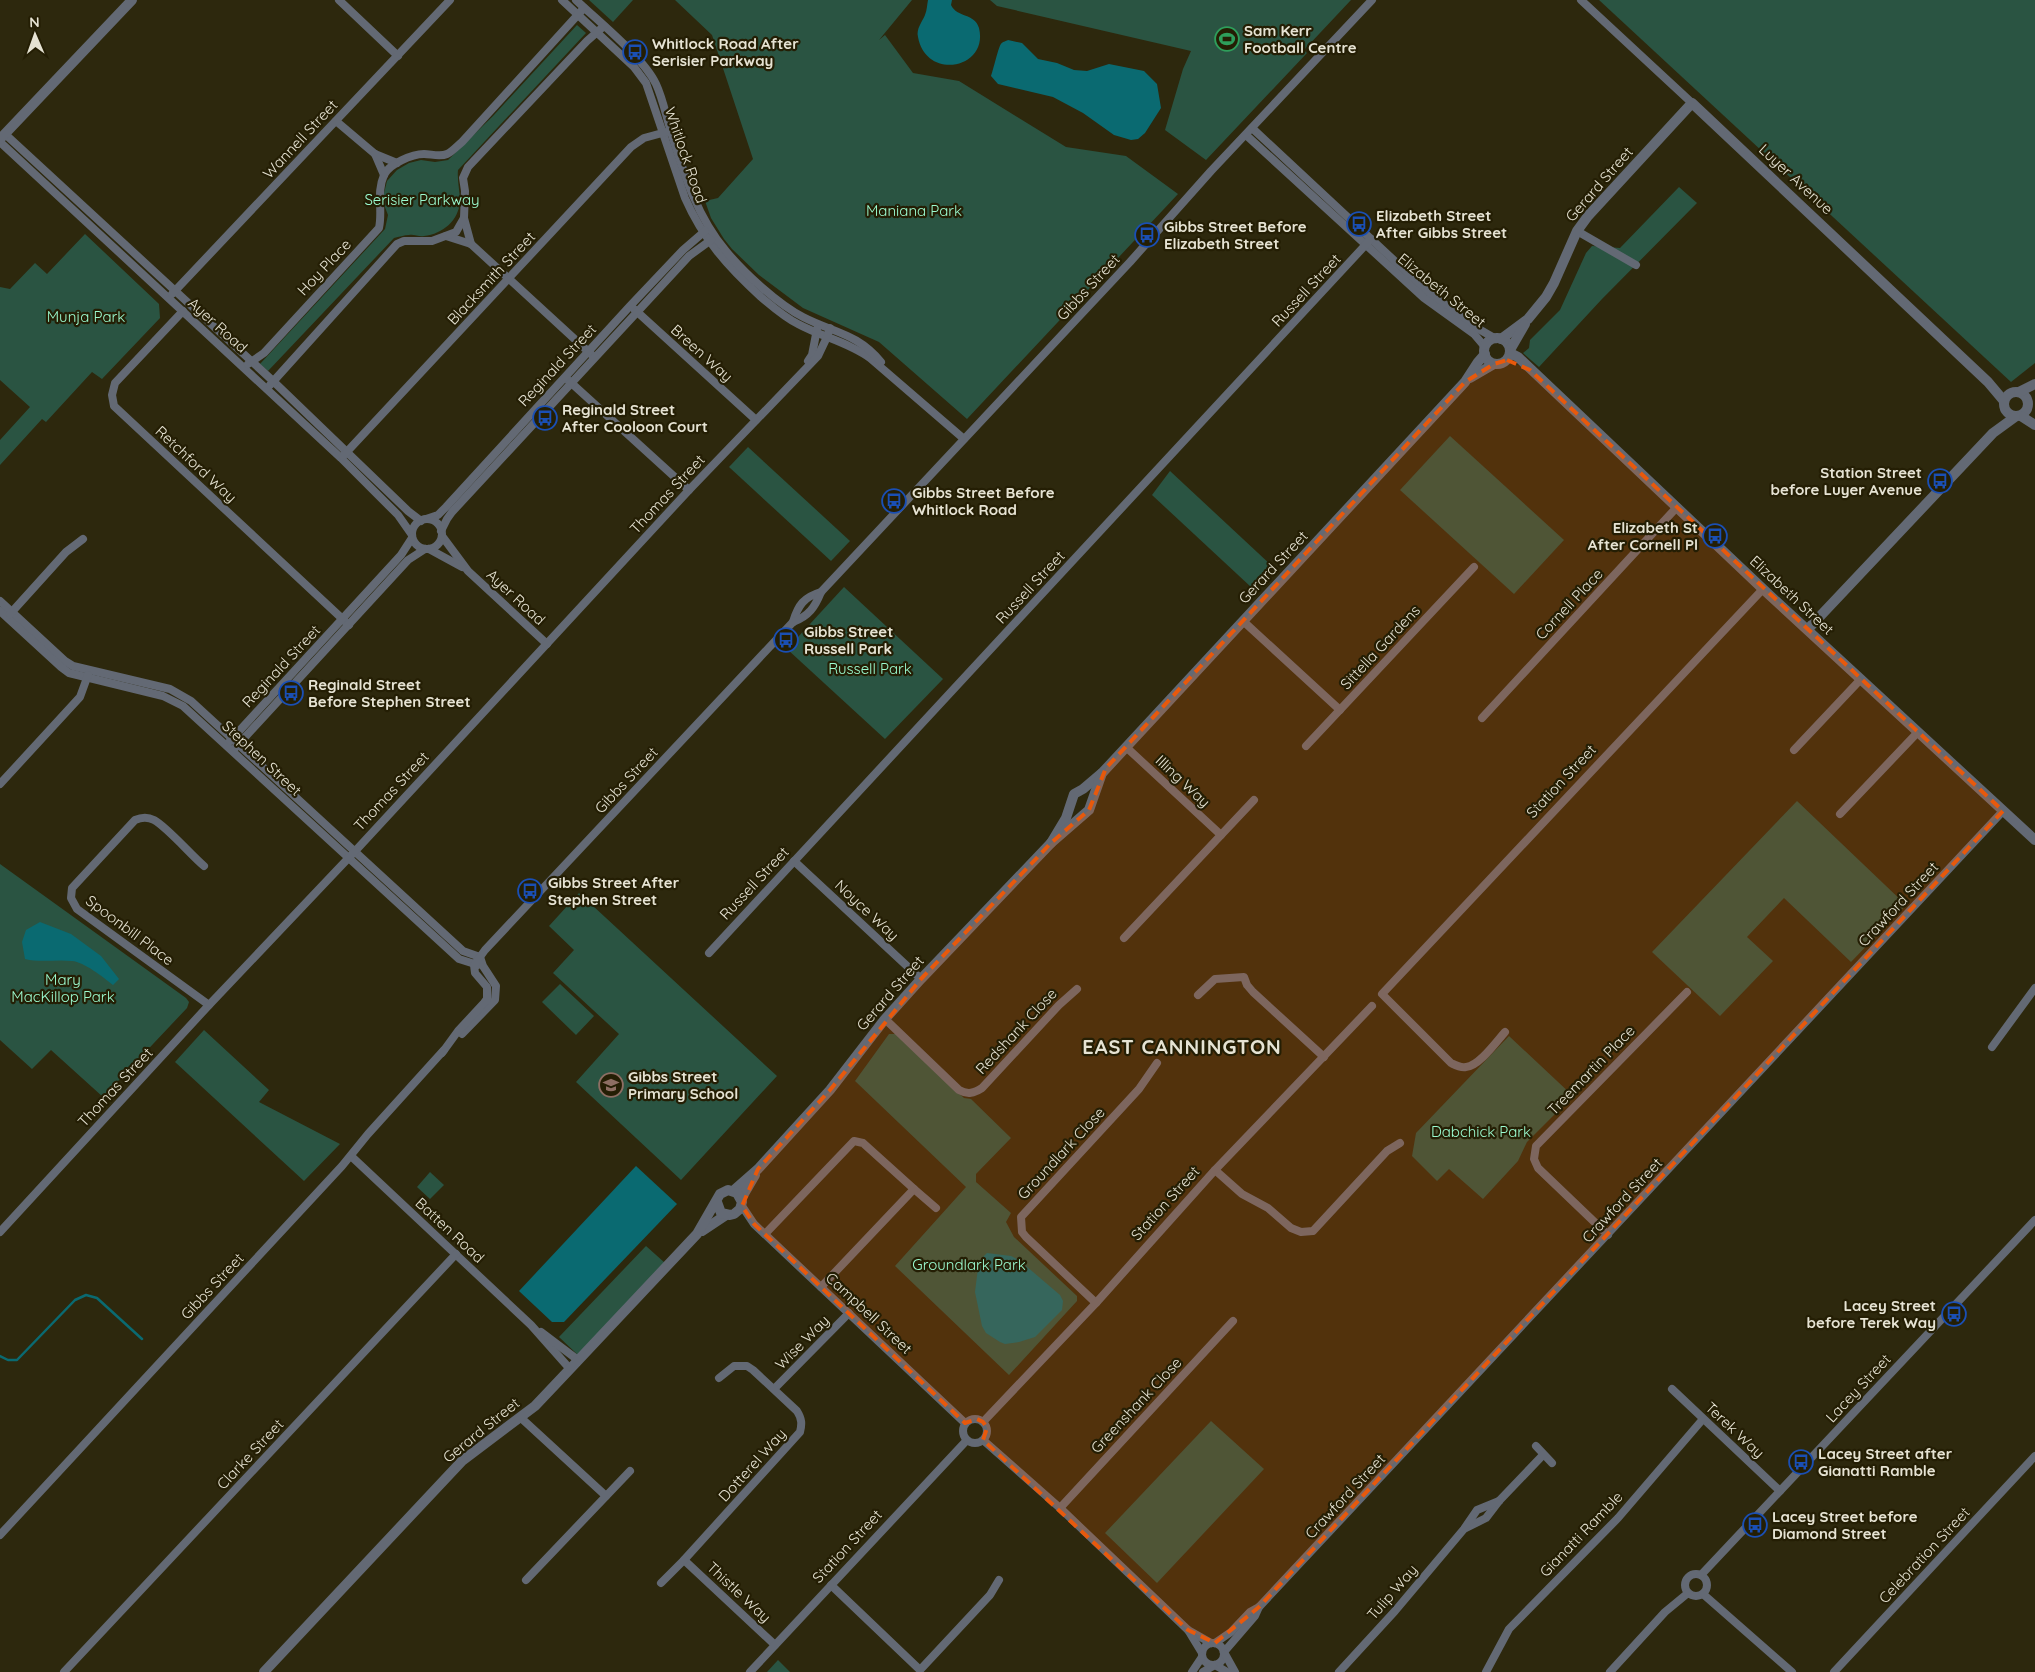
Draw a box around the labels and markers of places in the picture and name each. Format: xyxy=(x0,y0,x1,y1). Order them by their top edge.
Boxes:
place label: Sam Kerr Football Centre xyxy=(1244,21,1357,57)
sports icon: Sam Kerr Football Centre xyxy=(1214,26,1240,52)
place label: Whitlock Road After Serisier Parkway xyxy=(652,34,799,70)
bus stop icon: Whitlock Road After Serisier Parkway xyxy=(622,39,648,65)
place label: Elizabeth Street After Gibbs Street xyxy=(1376,206,1507,242)
bus stop icon: Elizabeth Street After Gibbs Street xyxy=(1346,211,1372,237)
place label: Gibbs Street Before Elizabeth Street xyxy=(1164,217,1307,253)
bus stop icon: Gibbs Street Before Elizabeth Street xyxy=(1134,222,1160,248)
place label: Reginald Street After Cooloon Court xyxy=(562,400,708,436)
bus stop icon: Reginald Street After Cooloon Court xyxy=(532,405,558,431)
place label: Station Street before Luyer Avenue xyxy=(1771,463,1922,499)
bus stop icon: Station Street before Luyer Avenue xyxy=(1927,468,1953,494)
place label: Gibbs Street Before Whitlock Road xyxy=(912,483,1055,519)
bus stop icon: Gibbs Street Before Whitlock Road xyxy=(881,488,907,514)
place label: Elizabeth St After Cornell Pl xyxy=(1588,518,1698,554)
bus stop icon: Elizabeth St After Cornell Pl xyxy=(1702,523,1728,549)
place label: Gibbs Street Russell Park xyxy=(804,622,893,658)
bus stop icon: Gibbs Street Russell Park xyxy=(773,627,799,653)
place label: Reginald Street Before Stephen Street xyxy=(308,675,471,711)
bus stop icon: Reginald Street Before Stephen Street xyxy=(278,680,304,706)
place label: Gibbs Street After Stephen Street xyxy=(548,873,680,909)
bus stop icon: Gibbs Street After Stephen Street xyxy=(517,878,543,904)
place label: Gibbs Street Primary School xyxy=(628,1067,738,1103)
school or university icon: Gibbs Street Primary School xyxy=(598,1072,624,1098)
place label: Lacey Street before Terek Way xyxy=(1807,1296,1936,1332)
bus stop icon: Lacey Street before Terek Way xyxy=(1941,1301,1967,1327)
place label: Lacey Street after Gianatti Ramble xyxy=(1818,1444,1953,1480)
bus stop icon: Lacey Street after Gianatti Ramble xyxy=(1788,1449,1814,1475)
place label: Lacey Street before Diamond Street xyxy=(1772,1507,1918,1543)
bus stop icon: Lacey Street before Diamond Street xyxy=(1742,1512,1768,1538)

